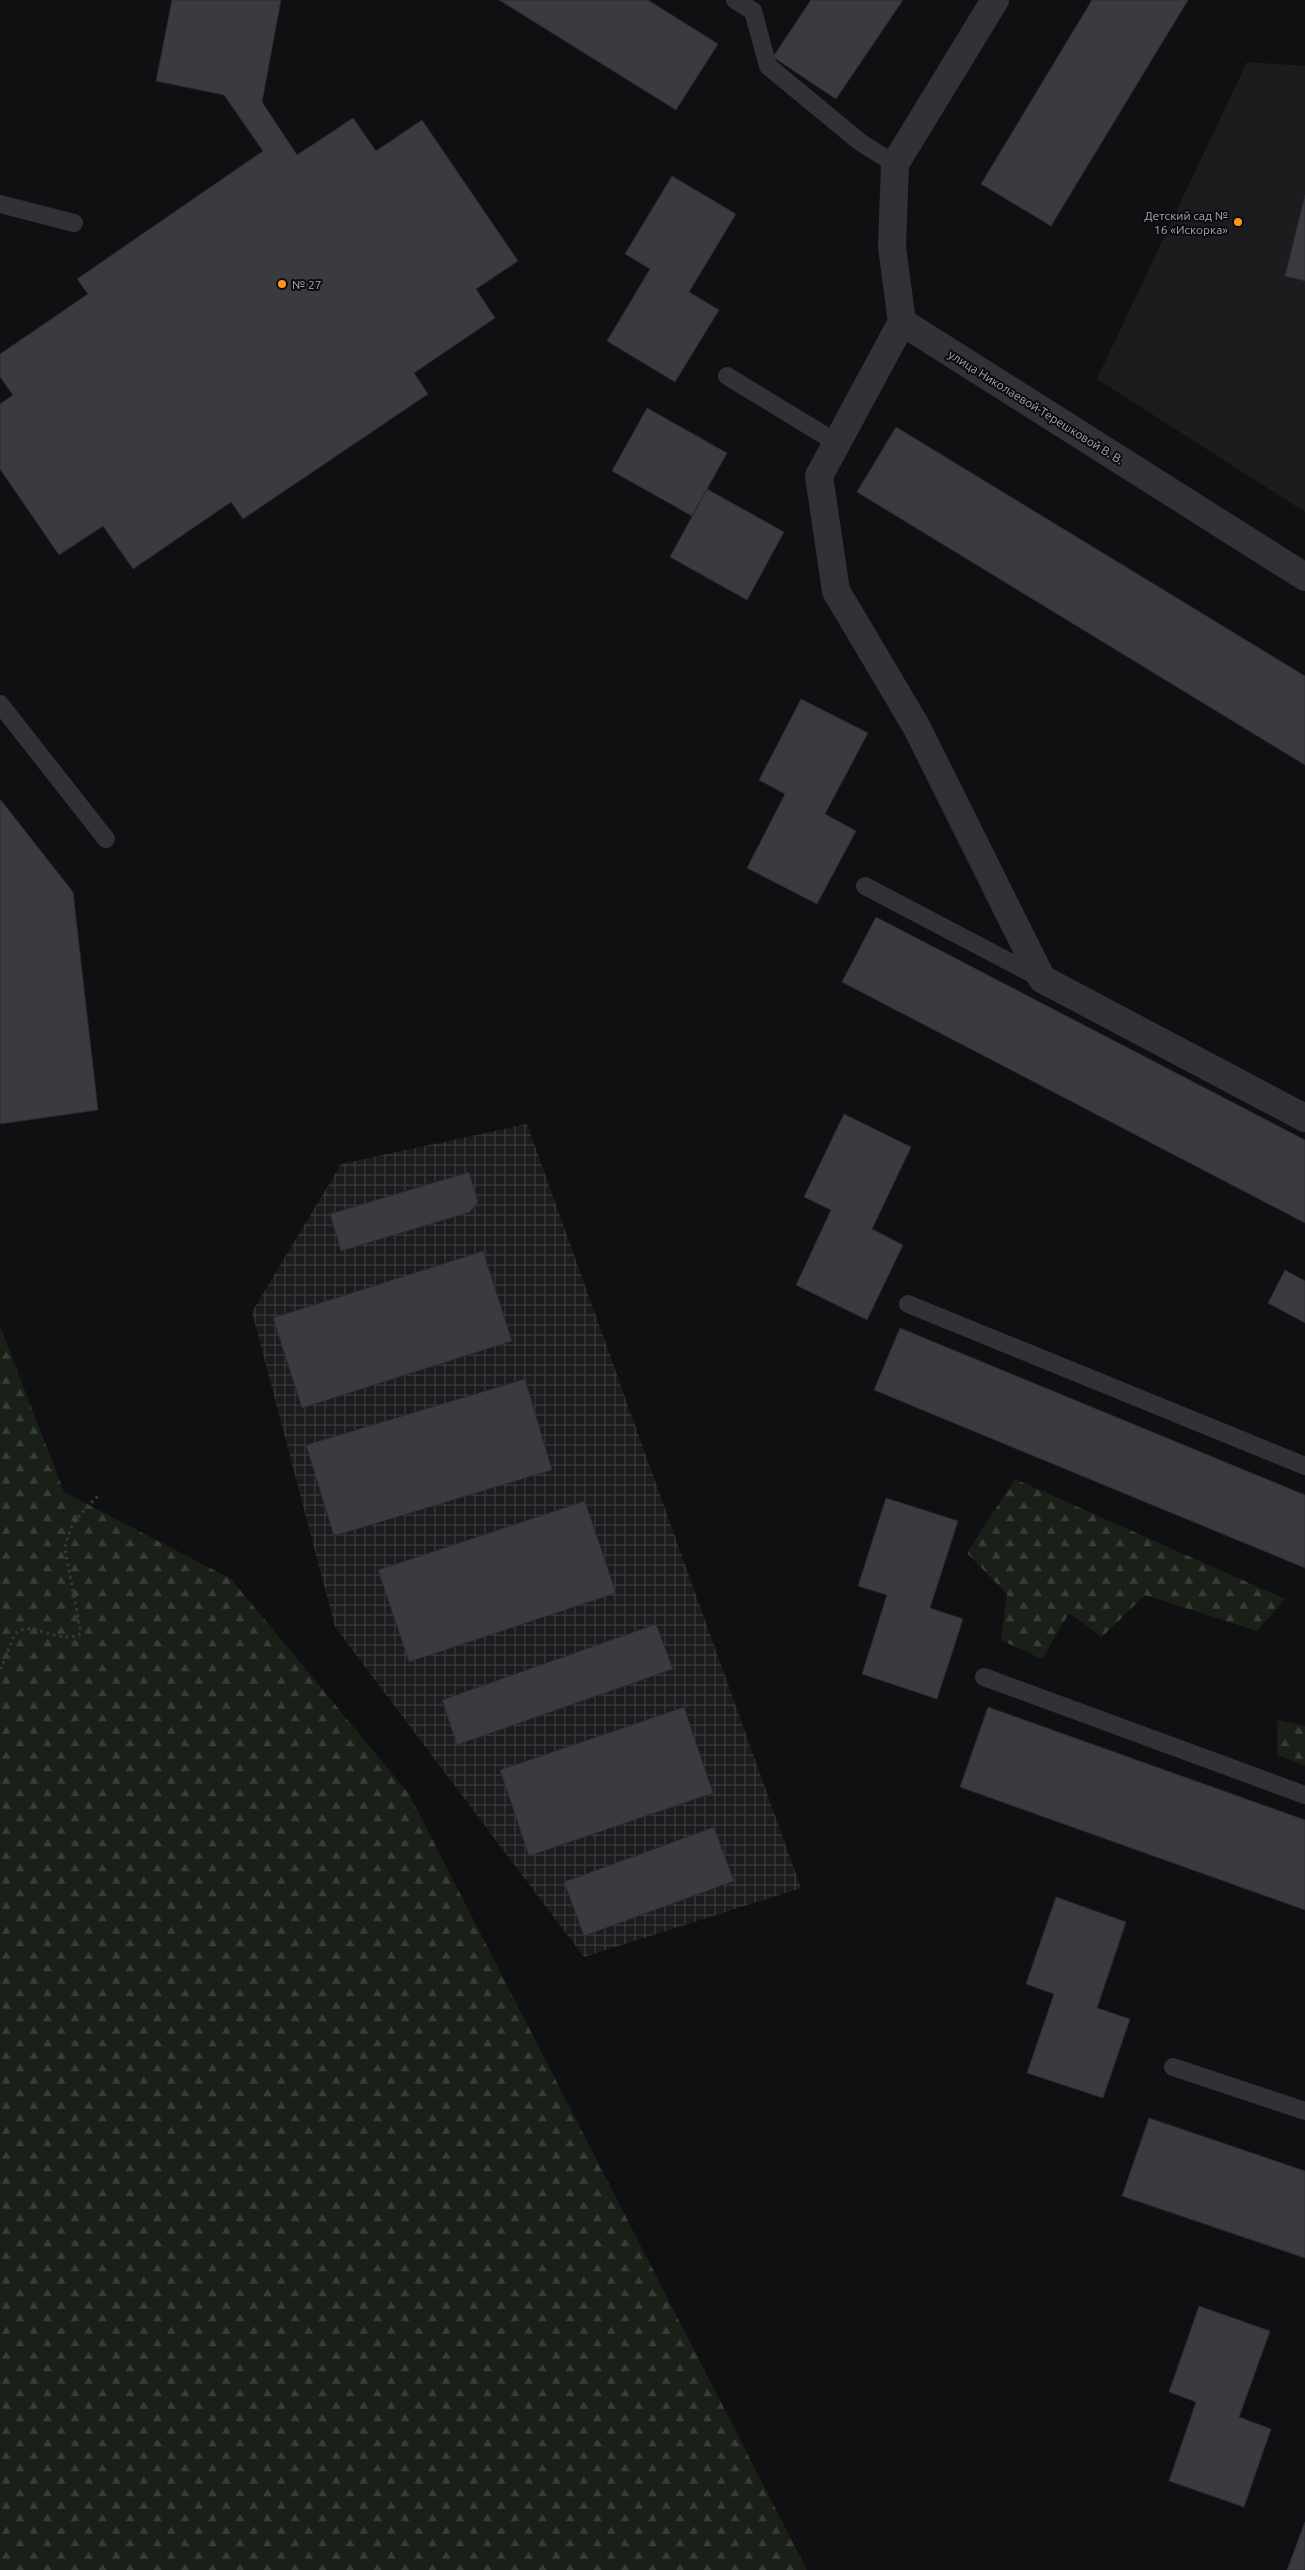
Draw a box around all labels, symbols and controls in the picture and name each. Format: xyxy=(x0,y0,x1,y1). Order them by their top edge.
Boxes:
place label: Детский сад № 16 «Искорка» xyxy=(1144,209,1228,236)
marker: Детский сад № 16 «Искорка» xyxy=(1232,216,1244,228)
marker: № 27 xyxy=(276,278,288,290)
place label: № 27 xyxy=(292,278,321,291)
street label: улица Николаевой-Терешковой В. В. xyxy=(946,348,1126,466)

